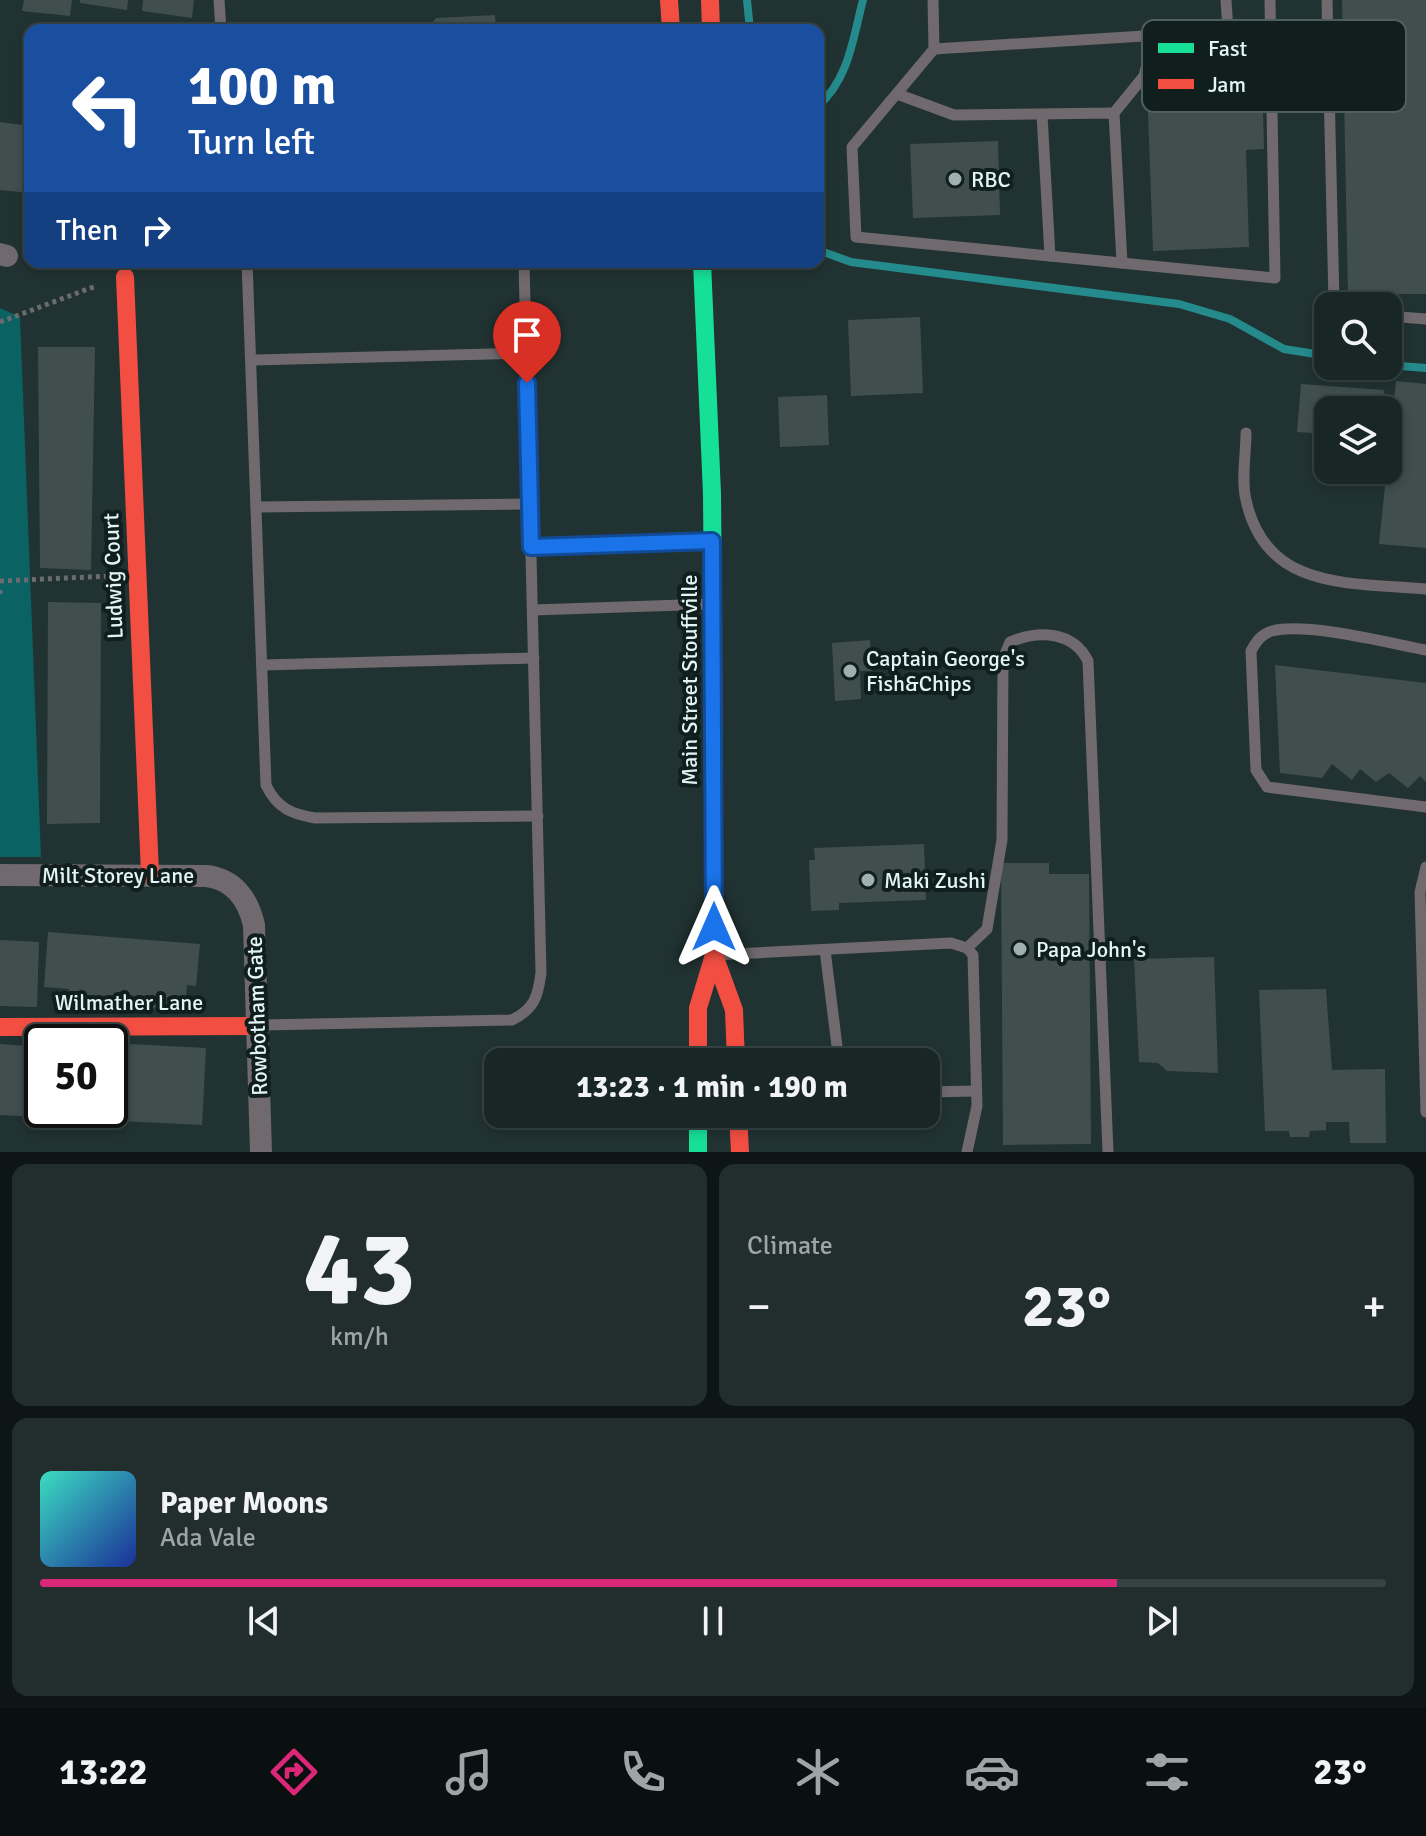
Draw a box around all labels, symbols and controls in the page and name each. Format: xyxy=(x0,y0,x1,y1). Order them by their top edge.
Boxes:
legend xyxy=(1142,20,1406,112)
text: Fast xyxy=(1208,35,1248,62)
text: 100 m xyxy=(188,51,336,120)
icon: left xyxy=(56,56,160,160)
text: Jam xyxy=(1208,71,1246,98)
text: Turn left xyxy=(188,120,315,165)
place label: RBC xyxy=(971,166,1011,193)
marker: RBC xyxy=(946,170,964,188)
icon: right xyxy=(134,208,178,252)
text: Then xyxy=(56,212,118,249)
map controls xyxy=(1314,292,1402,484)
button: search xyxy=(1314,292,1402,380)
pin xyxy=(493,301,561,383)
icon: arrive xyxy=(505,313,549,357)
button: layers xyxy=(1314,396,1402,484)
street label: Ludwig Court xyxy=(97,512,129,639)
street label: Main Street Stouffville xyxy=(676,574,703,786)
place label: Captain George's Fish&Chips xyxy=(866,645,1025,697)
marker: Captain George's Fish&Chips xyxy=(841,662,859,680)
street label: Milt Storey Lane xyxy=(42,862,194,889)
place label: Maki Zushi xyxy=(884,867,986,894)
marker: Maki Zushi xyxy=(859,871,877,889)
position arrow xyxy=(672,885,756,969)
street label: Rowbotham Gate xyxy=(241,936,273,1096)
place label: Papa John's xyxy=(1036,936,1146,963)
marker: Papa John's xyxy=(1011,940,1029,958)
street label: Wilmather Lane xyxy=(55,989,203,1016)
speed limit sign: 50 xyxy=(24,1024,128,1128)
text: 13:23 · 1 min · 190 m xyxy=(576,1069,848,1106)
text: 43 xyxy=(303,1205,416,1333)
text: Climate xyxy=(747,1230,833,1262)
text: 23° xyxy=(1022,1270,1111,1344)
text: − xyxy=(747,1280,771,1334)
text: + xyxy=(1362,1280,1386,1334)
text: km/h xyxy=(330,1321,389,1353)
text: Paper Moons xyxy=(160,1485,328,1522)
text: Ada Vale xyxy=(160,1522,256,1554)
icon: previous xyxy=(242,1599,286,1643)
icon: pause xyxy=(691,1599,735,1643)
icon: next xyxy=(1140,1599,1184,1643)
icon: directions xyxy=(266,1744,322,1800)
icon: music xyxy=(441,1744,497,1800)
icon: phone xyxy=(615,1744,671,1800)
icon: climate xyxy=(790,1744,846,1800)
icon: car xyxy=(964,1744,1020,1800)
icon: filters xyxy=(1139,1744,1195,1800)
text: 13:22 xyxy=(59,1750,148,1795)
text: 23° xyxy=(1313,1750,1367,1795)

